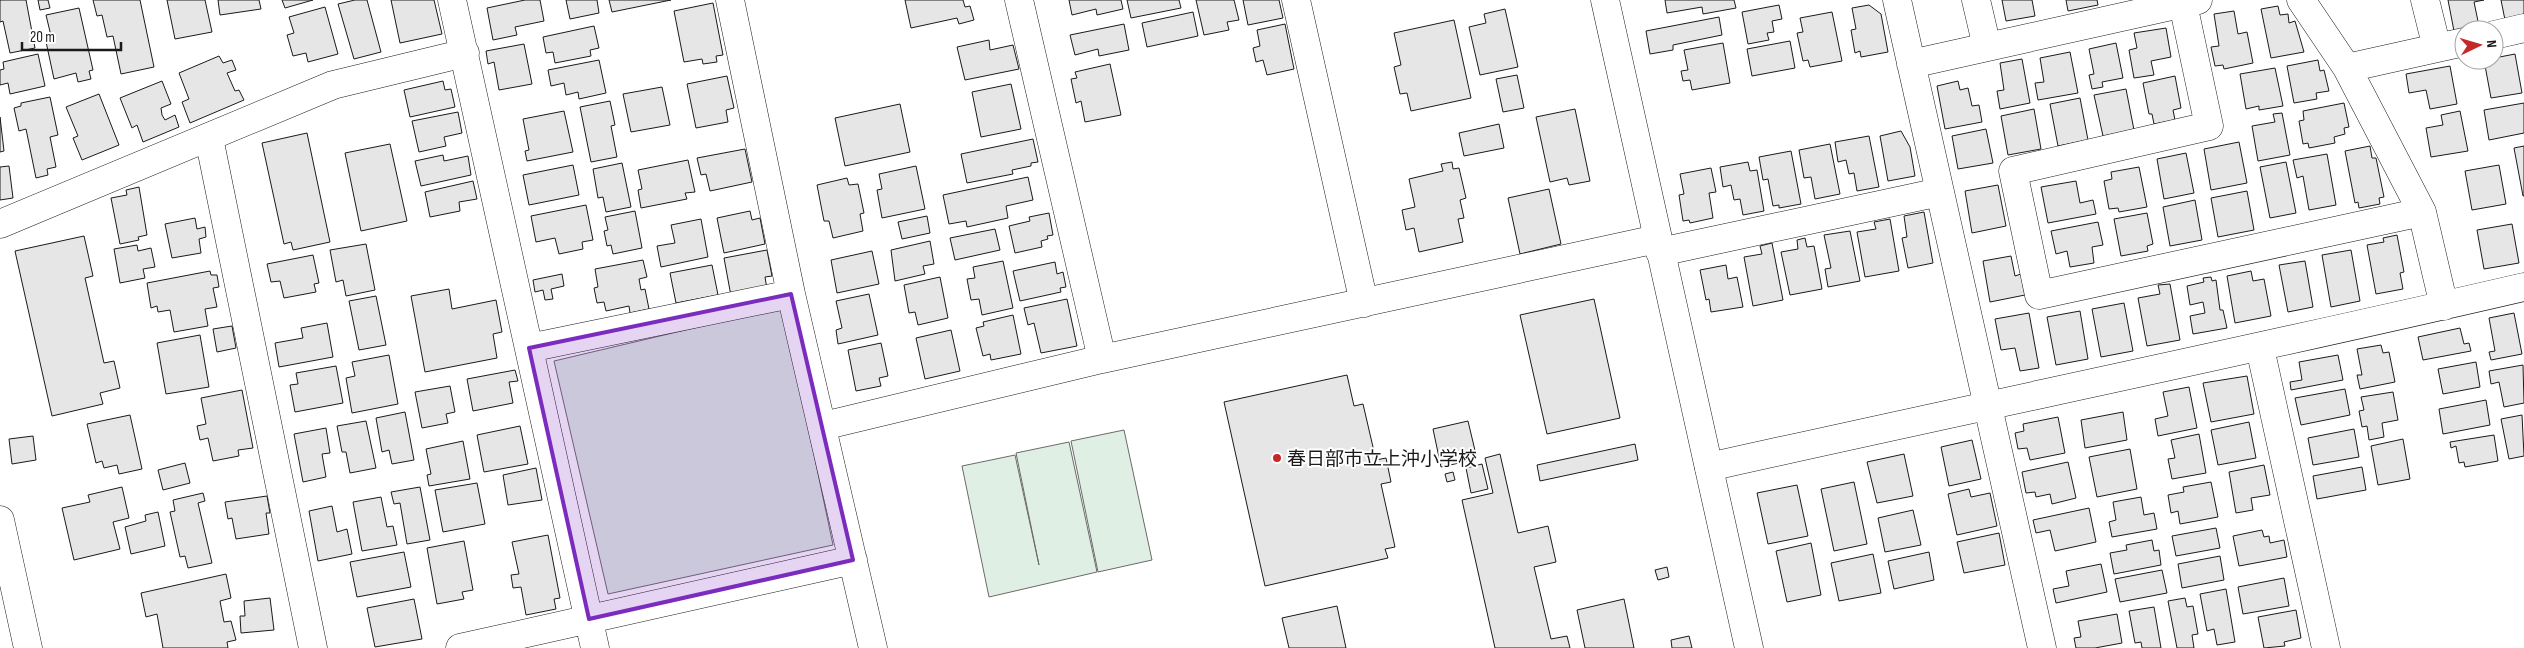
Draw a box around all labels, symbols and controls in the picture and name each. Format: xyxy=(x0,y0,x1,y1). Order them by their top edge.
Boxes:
scale bar xyxy=(22,20,121,52)
north arrow xyxy=(2454,20,2504,70)
text: 20 m xyxy=(30,28,55,47)
text: N xyxy=(2483,39,2500,48)
place label: 春日部市立上沖小学校 xyxy=(1287,448,1477,471)
marker: 春日部市立上沖小学校 xyxy=(1271,452,1283,464)

